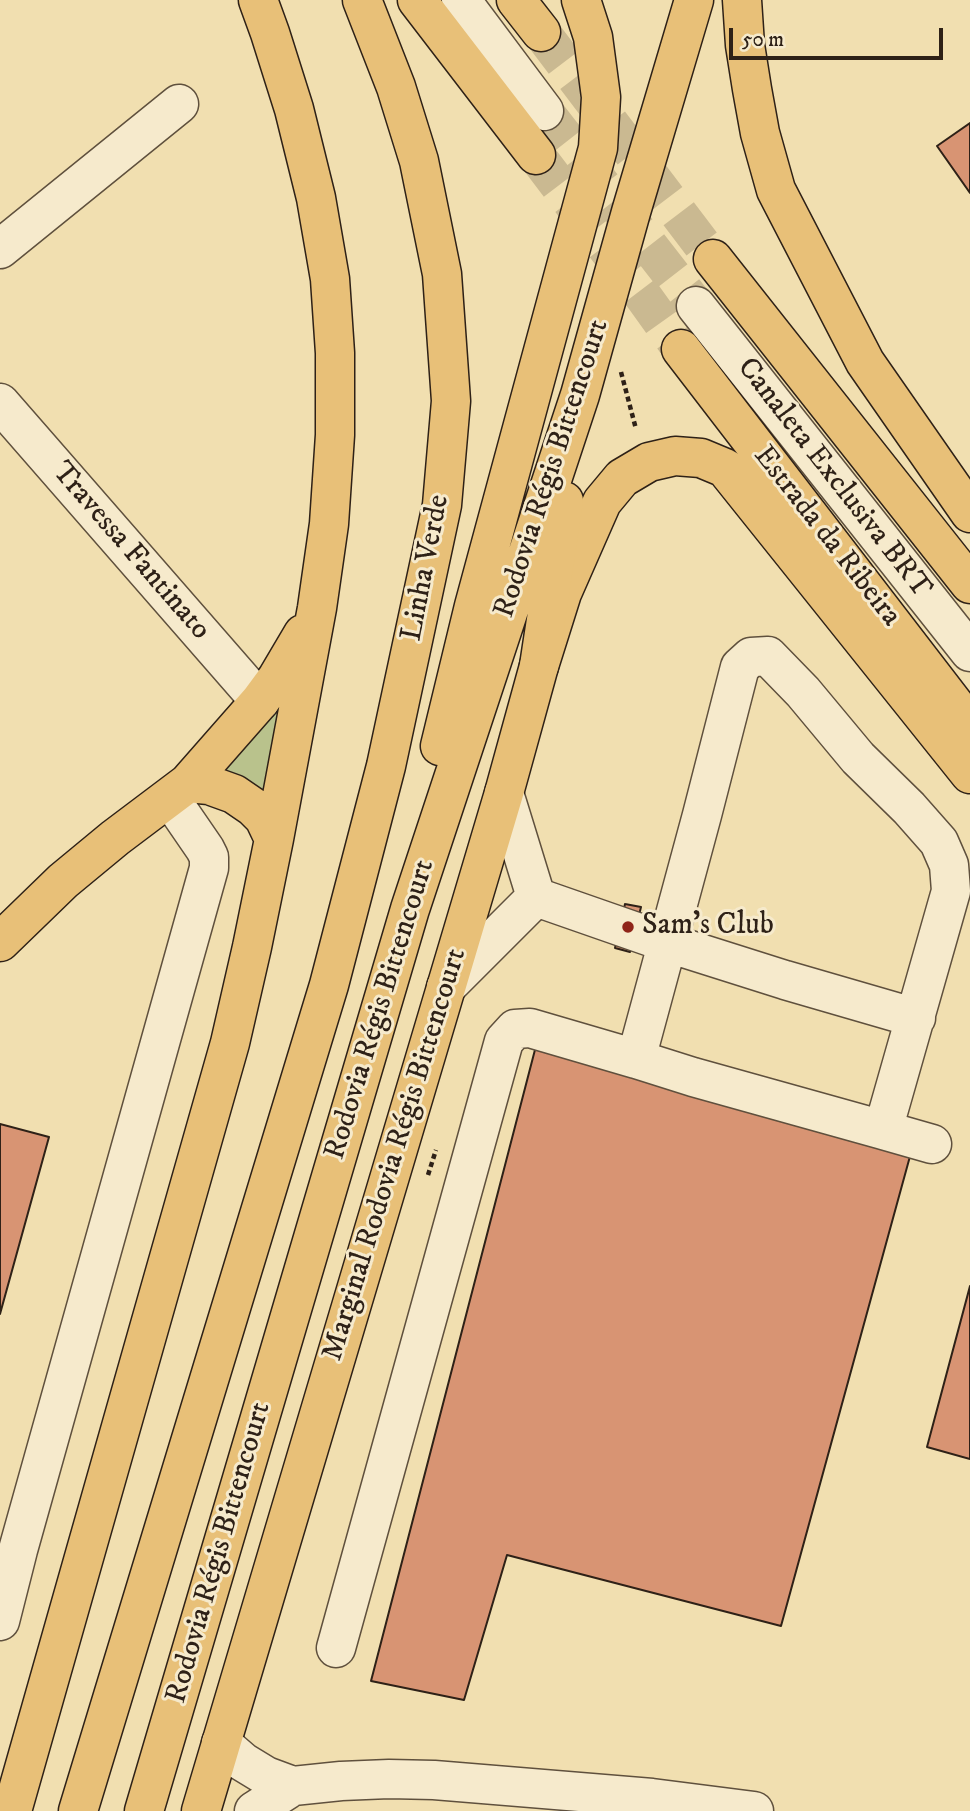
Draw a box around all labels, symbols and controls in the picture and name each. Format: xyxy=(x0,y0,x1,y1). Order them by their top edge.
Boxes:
scale bar xyxy=(732,14,946,58)
text: 50 m xyxy=(742,27,784,53)
street label: Rodovia Régis Bittencourt xyxy=(488,315,618,623)
street label: Canaleta Exclusiva BRT xyxy=(728,352,938,606)
street label: Estrada da Ribeira xyxy=(744,440,908,634)
street label: Travessa Fantinato xyxy=(43,456,217,648)
street label: Linha Verde xyxy=(395,492,459,644)
street label: Rodovia Régis Bittencourt xyxy=(318,856,444,1164)
place label: Sam's Club xyxy=(642,909,774,945)
marker: Sam's Club xyxy=(620,919,636,935)
street label: Marginal Rodovia Régis Bittencourt xyxy=(316,945,476,1365)
street label: Rodovia Régis Bittencourt xyxy=(160,1398,280,1708)

